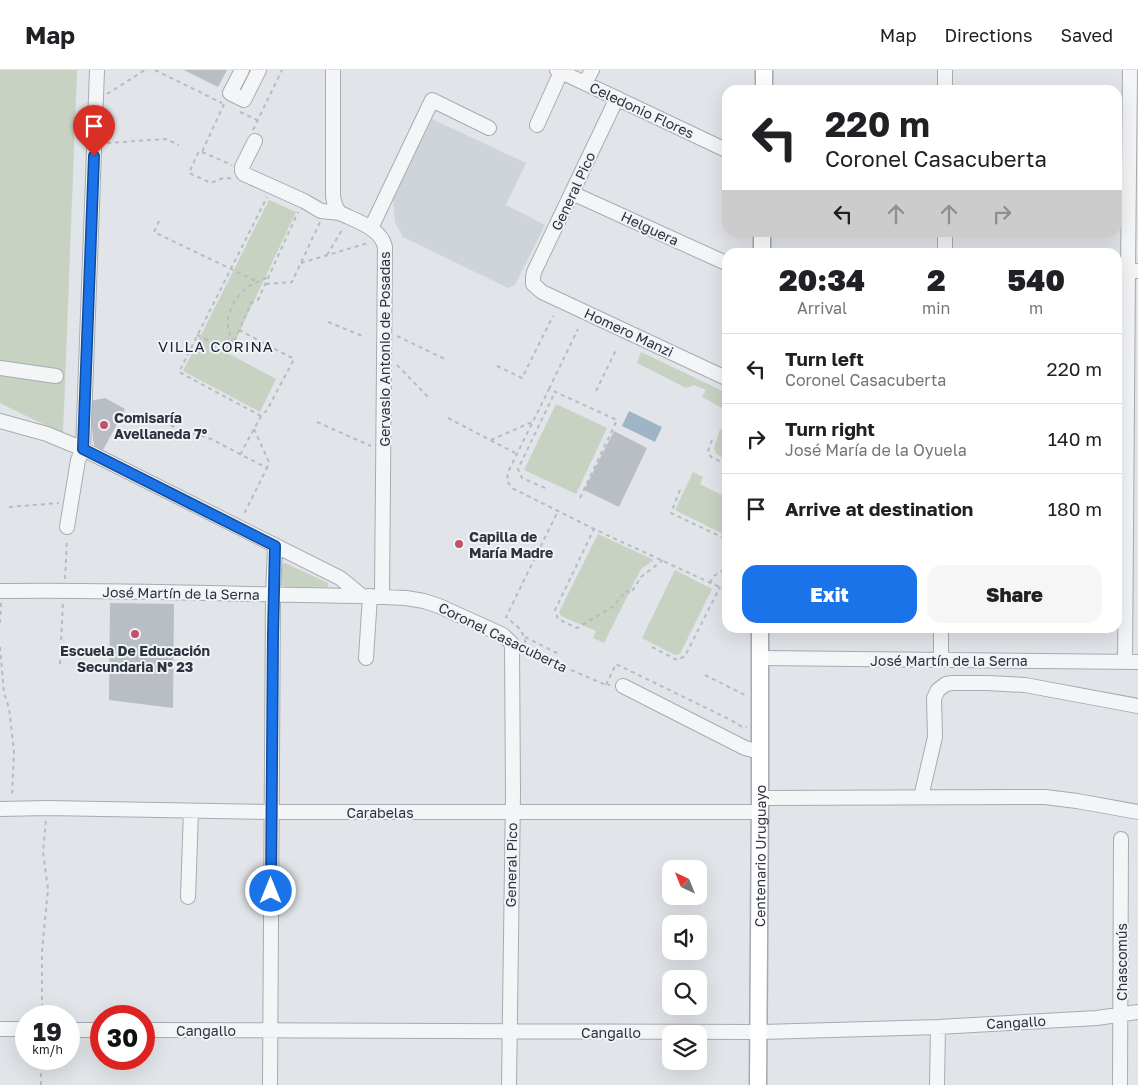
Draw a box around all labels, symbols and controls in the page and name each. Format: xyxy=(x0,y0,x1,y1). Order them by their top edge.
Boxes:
text: Map xyxy=(25,20,75,49)
text: Map xyxy=(880,24,916,46)
text: Directions xyxy=(944,24,1032,46)
text: Saved xyxy=(1060,24,1113,46)
street label: Celedonio Flores xyxy=(587,78,697,142)
text: 220 m xyxy=(825,103,930,145)
pin xyxy=(73,105,115,156)
icon: left xyxy=(742,105,807,170)
icon: arrive xyxy=(80,112,108,140)
text: Coronel Casacuberta xyxy=(825,145,1047,172)
street label: General Pico xyxy=(547,149,599,233)
icon: left xyxy=(829,200,857,228)
icon: ahead xyxy=(882,200,910,228)
icon: ahead xyxy=(935,200,963,228)
icon: right xyxy=(988,200,1016,228)
street label: Helguera xyxy=(619,207,681,249)
street label: Gervasio Antonio de Posadas xyxy=(376,251,393,447)
text: 20:34 xyxy=(779,262,865,298)
text: 2 xyxy=(927,262,946,298)
text: 540 xyxy=(1007,262,1065,298)
text: Arrival xyxy=(797,298,847,318)
text: min xyxy=(922,298,950,318)
text: m xyxy=(1029,298,1043,318)
street label: Homero Manzi xyxy=(582,304,676,360)
district label: VILLA CORINA xyxy=(158,337,274,355)
text: Turn left xyxy=(785,347,864,370)
icon: left xyxy=(742,355,770,383)
text: 220 m xyxy=(1047,357,1102,380)
text: Coronel Casacuberta xyxy=(785,370,946,390)
place label: Comisaría Avellaneda 7° xyxy=(114,409,208,442)
text: Turn right xyxy=(785,417,875,440)
marker: Comisaría Avellaneda 7° xyxy=(98,419,110,431)
icon: right xyxy=(742,425,770,453)
text: 140 m xyxy=(1048,427,1102,450)
text: José María de la Oyuela xyxy=(785,440,967,460)
icon: arrive xyxy=(742,495,770,523)
text: Arrive at destination xyxy=(785,497,973,520)
text: 180 m xyxy=(1048,497,1102,520)
place label: Capilla de María Madre xyxy=(469,528,553,561)
marker: Capilla de María Madre xyxy=(453,538,465,550)
button: Exit xyxy=(742,565,917,623)
button: Share xyxy=(927,565,1102,623)
street label: José Martín de la Serna xyxy=(102,583,260,603)
street label: Coronel Casacuberta xyxy=(436,598,570,676)
marker: Escuela De Educación Secundaria Nº 23 xyxy=(129,628,141,640)
place label: Escuela De Educación Secundaria Nº 23 xyxy=(60,642,210,675)
street label: José Martín de la Serna xyxy=(870,652,1028,669)
street label: Centenario Uruguayo xyxy=(751,785,769,927)
street label: Carabelas xyxy=(346,804,414,821)
street label: General Pico xyxy=(502,822,520,908)
north arrow xyxy=(662,860,708,905)
map controls xyxy=(662,860,707,1070)
position arrow xyxy=(244,864,296,916)
button: sound xyxy=(662,915,707,960)
street label: Chascomús xyxy=(1113,923,1130,1001)
button: search xyxy=(662,970,707,1015)
speed limit sign: 30 xyxy=(90,1005,155,1070)
street label: Cangallo xyxy=(986,1012,1046,1032)
text: 19 xyxy=(33,1016,62,1047)
street label: Cangallo xyxy=(176,1022,236,1039)
street label: Cangallo xyxy=(581,1024,641,1041)
button: layers xyxy=(662,1025,707,1070)
text: km/h xyxy=(32,1042,63,1057)

